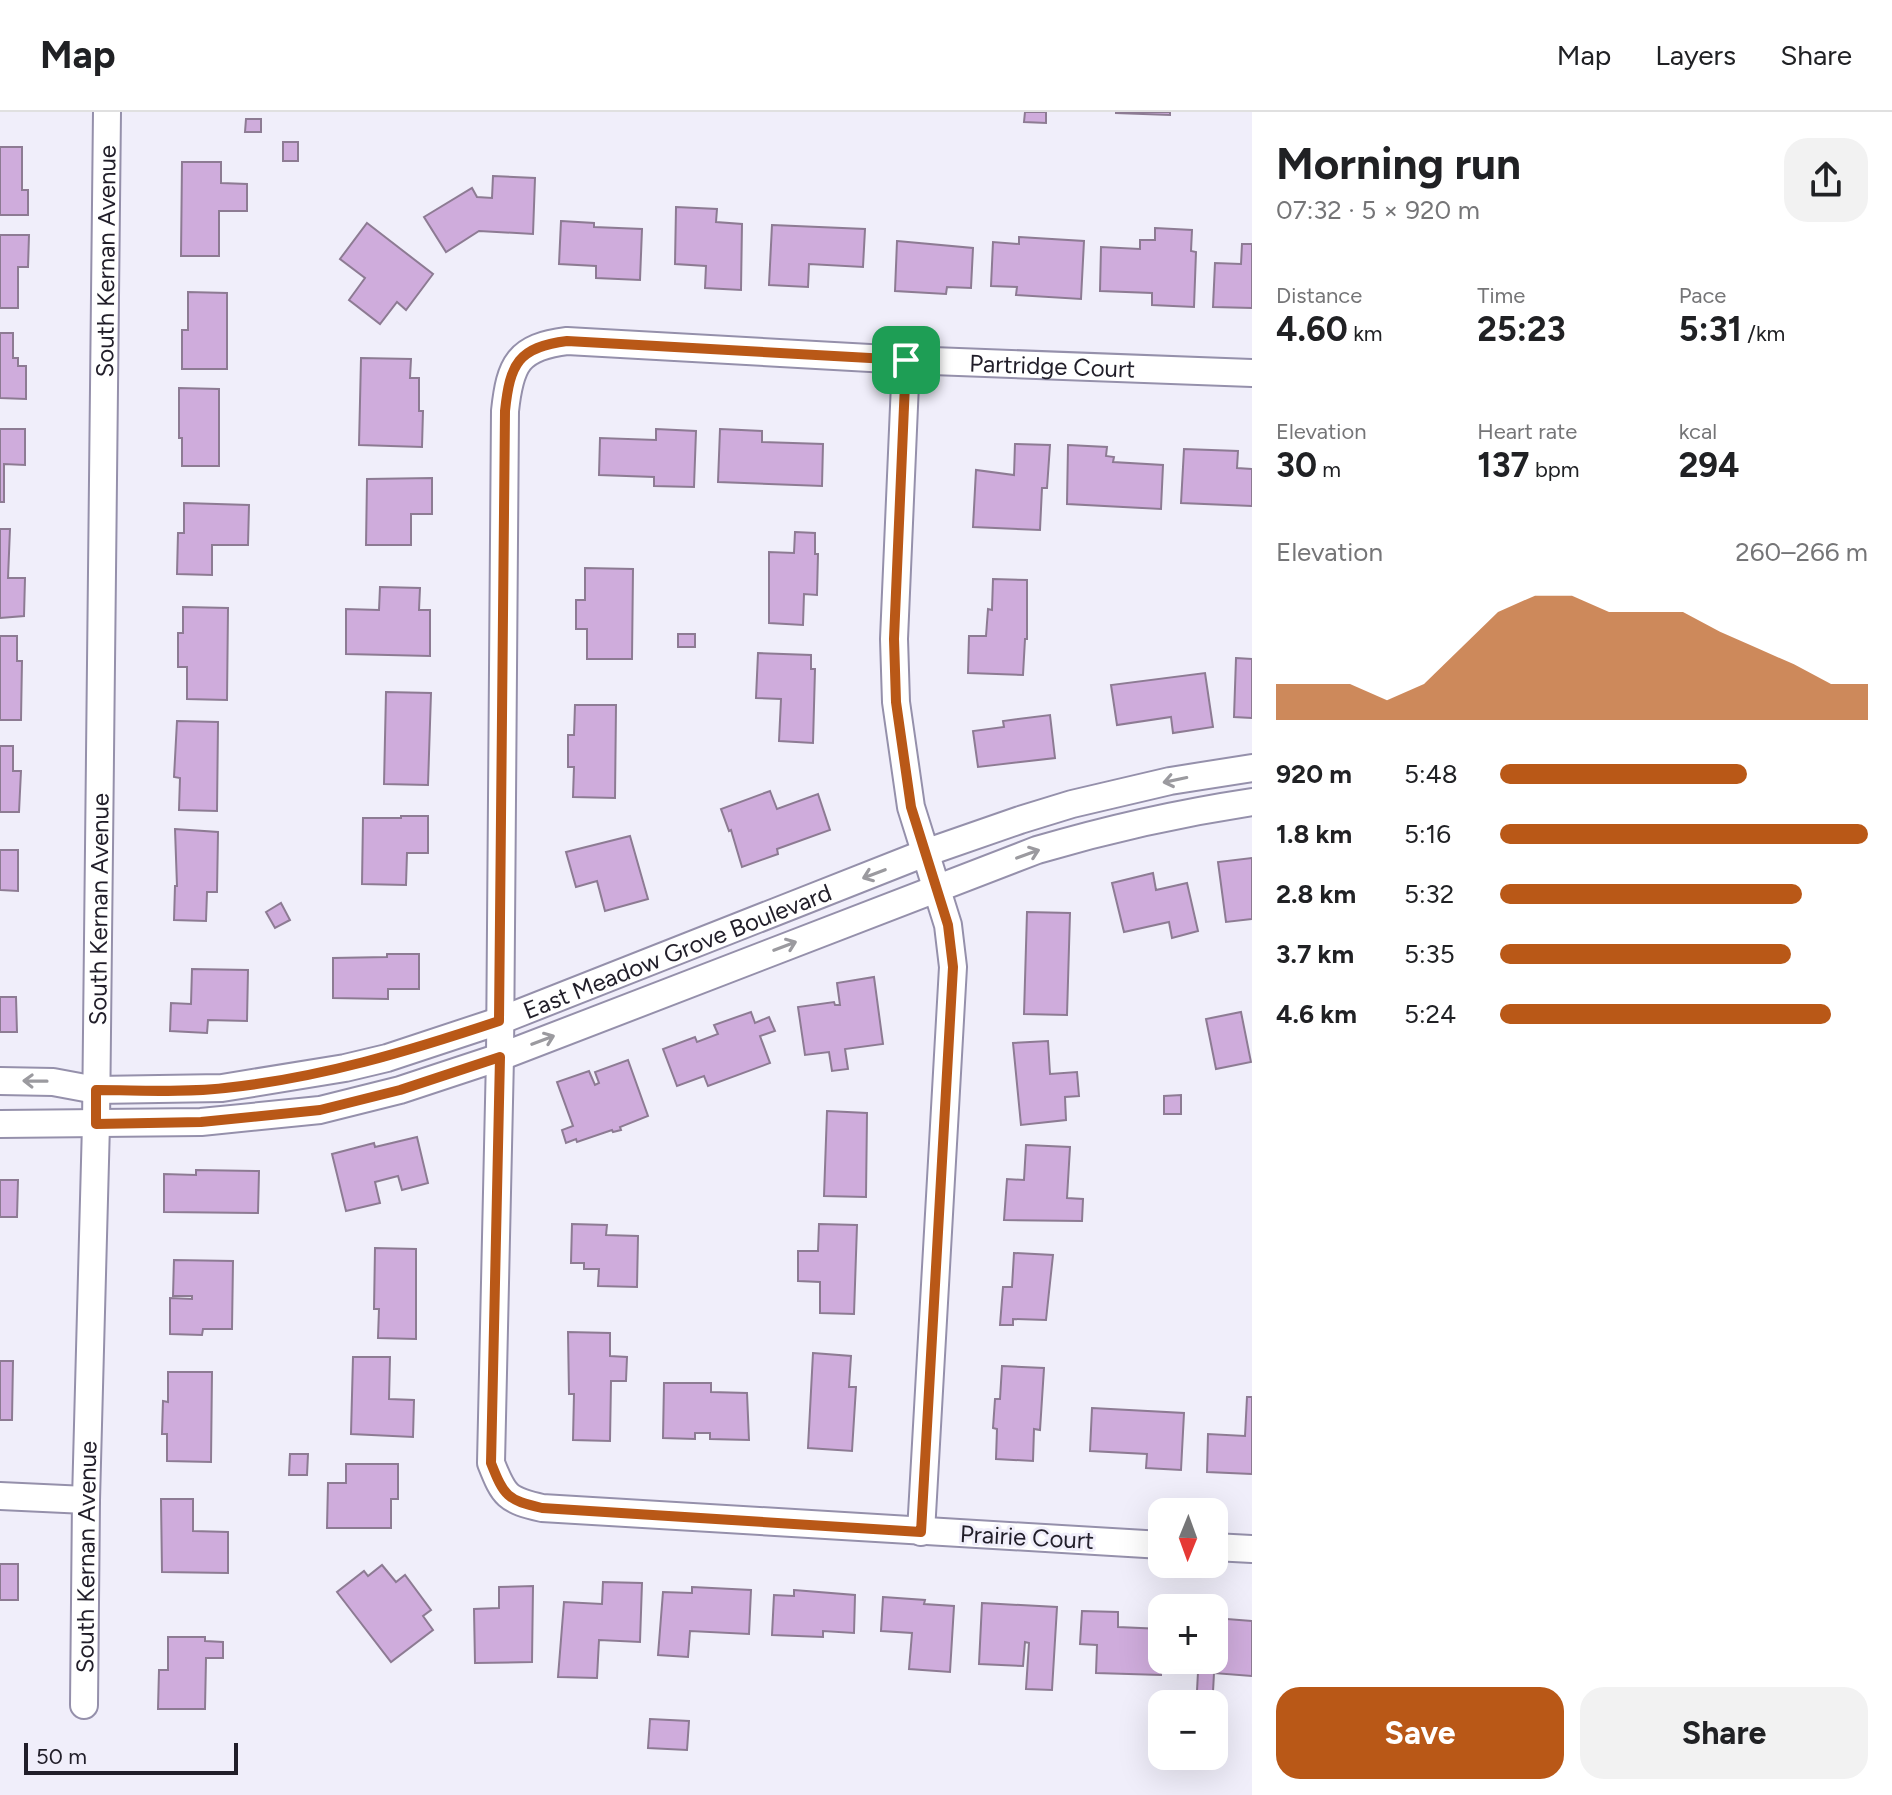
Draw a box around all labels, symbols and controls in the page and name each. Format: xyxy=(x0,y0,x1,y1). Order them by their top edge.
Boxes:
text: Map xyxy=(40,32,116,78)
text: Map xyxy=(1557,38,1611,72)
text: Layers xyxy=(1655,38,1736,72)
text: Share xyxy=(1780,38,1852,72)
text: Morning run xyxy=(1276,137,1521,190)
button: share xyxy=(1784,138,1868,222)
street label: South Kernan Avenue xyxy=(90,145,121,378)
text: 07:32 · 5 × 920 m xyxy=(1276,194,1480,226)
text: Distance xyxy=(1276,282,1362,309)
text: Time xyxy=(1477,282,1525,309)
text: Pace xyxy=(1679,282,1726,309)
text: 4.60 xyxy=(1276,309,1348,350)
text: 25:23 xyxy=(1477,309,1566,350)
text: 5:31 xyxy=(1679,309,1742,350)
text: km xyxy=(1348,320,1383,347)
text: /km xyxy=(1742,320,1785,347)
pin xyxy=(872,326,940,394)
icon: arrive xyxy=(884,338,928,382)
street label: Partridge Court xyxy=(969,348,1136,383)
text: Elevation xyxy=(1276,418,1366,445)
text: Heart rate xyxy=(1477,418,1577,445)
text: kcal xyxy=(1679,418,1717,445)
text: 30 xyxy=(1276,445,1317,486)
text: 137 xyxy=(1477,445,1529,486)
text: 294 xyxy=(1679,445,1740,486)
text: m xyxy=(1317,456,1341,483)
text: bpm xyxy=(1529,456,1580,483)
text: Elevation xyxy=(1276,536,1383,568)
text: 260–266 m xyxy=(1735,536,1868,568)
text: 920 m xyxy=(1276,758,1352,790)
text: 5:48 xyxy=(1404,758,1458,790)
one-way arrow xyxy=(1163,773,1188,788)
street label: South Kernan Avenue xyxy=(83,793,114,1026)
text: 1.8 km xyxy=(1276,818,1352,850)
text: 5:16 xyxy=(1404,818,1451,850)
one-way arrow xyxy=(1015,846,1040,860)
one-way arrow xyxy=(862,867,887,882)
street label: East Meadow Grove Boulevard xyxy=(519,877,835,1025)
text: 2.8 km xyxy=(1276,878,1356,910)
text: 5:32 xyxy=(1404,878,1454,910)
one-way arrow xyxy=(772,938,797,952)
text: 3.7 km xyxy=(1276,938,1354,970)
text: 5:35 xyxy=(1404,938,1455,970)
text: 4.6 km xyxy=(1276,998,1357,1030)
text: 5:24 xyxy=(1404,998,1456,1030)
one-way arrow xyxy=(530,1032,554,1047)
one-way arrow xyxy=(22,1074,49,1089)
street label: South Kernan Avenue xyxy=(70,1440,102,1673)
north arrow xyxy=(1148,1498,1228,1578)
map controls xyxy=(1148,1498,1228,1770)
street label: Prairie Court xyxy=(959,1519,1095,1555)
button: + xyxy=(1148,1594,1228,1674)
button: Save xyxy=(1276,1687,1564,1779)
button: Share xyxy=(1580,1687,1868,1779)
button: − xyxy=(1148,1690,1228,1770)
scale bar xyxy=(24,1739,238,1775)
text: 50 m xyxy=(36,1743,87,1770)

